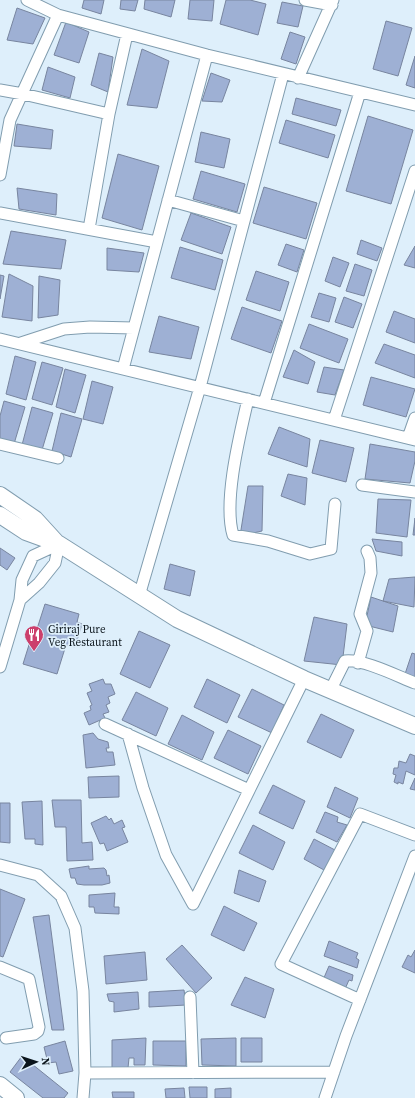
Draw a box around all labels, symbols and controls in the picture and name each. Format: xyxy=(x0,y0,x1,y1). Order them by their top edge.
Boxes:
place label: Giriraj Pure Veg Restaurant xyxy=(48,622,122,650)
restaurant icon: Giriraj Pure Veg Restaurant xyxy=(23,624,45,652)
north arrow xyxy=(16,1042,56,1082)
text: N xyxy=(38,1057,53,1066)

